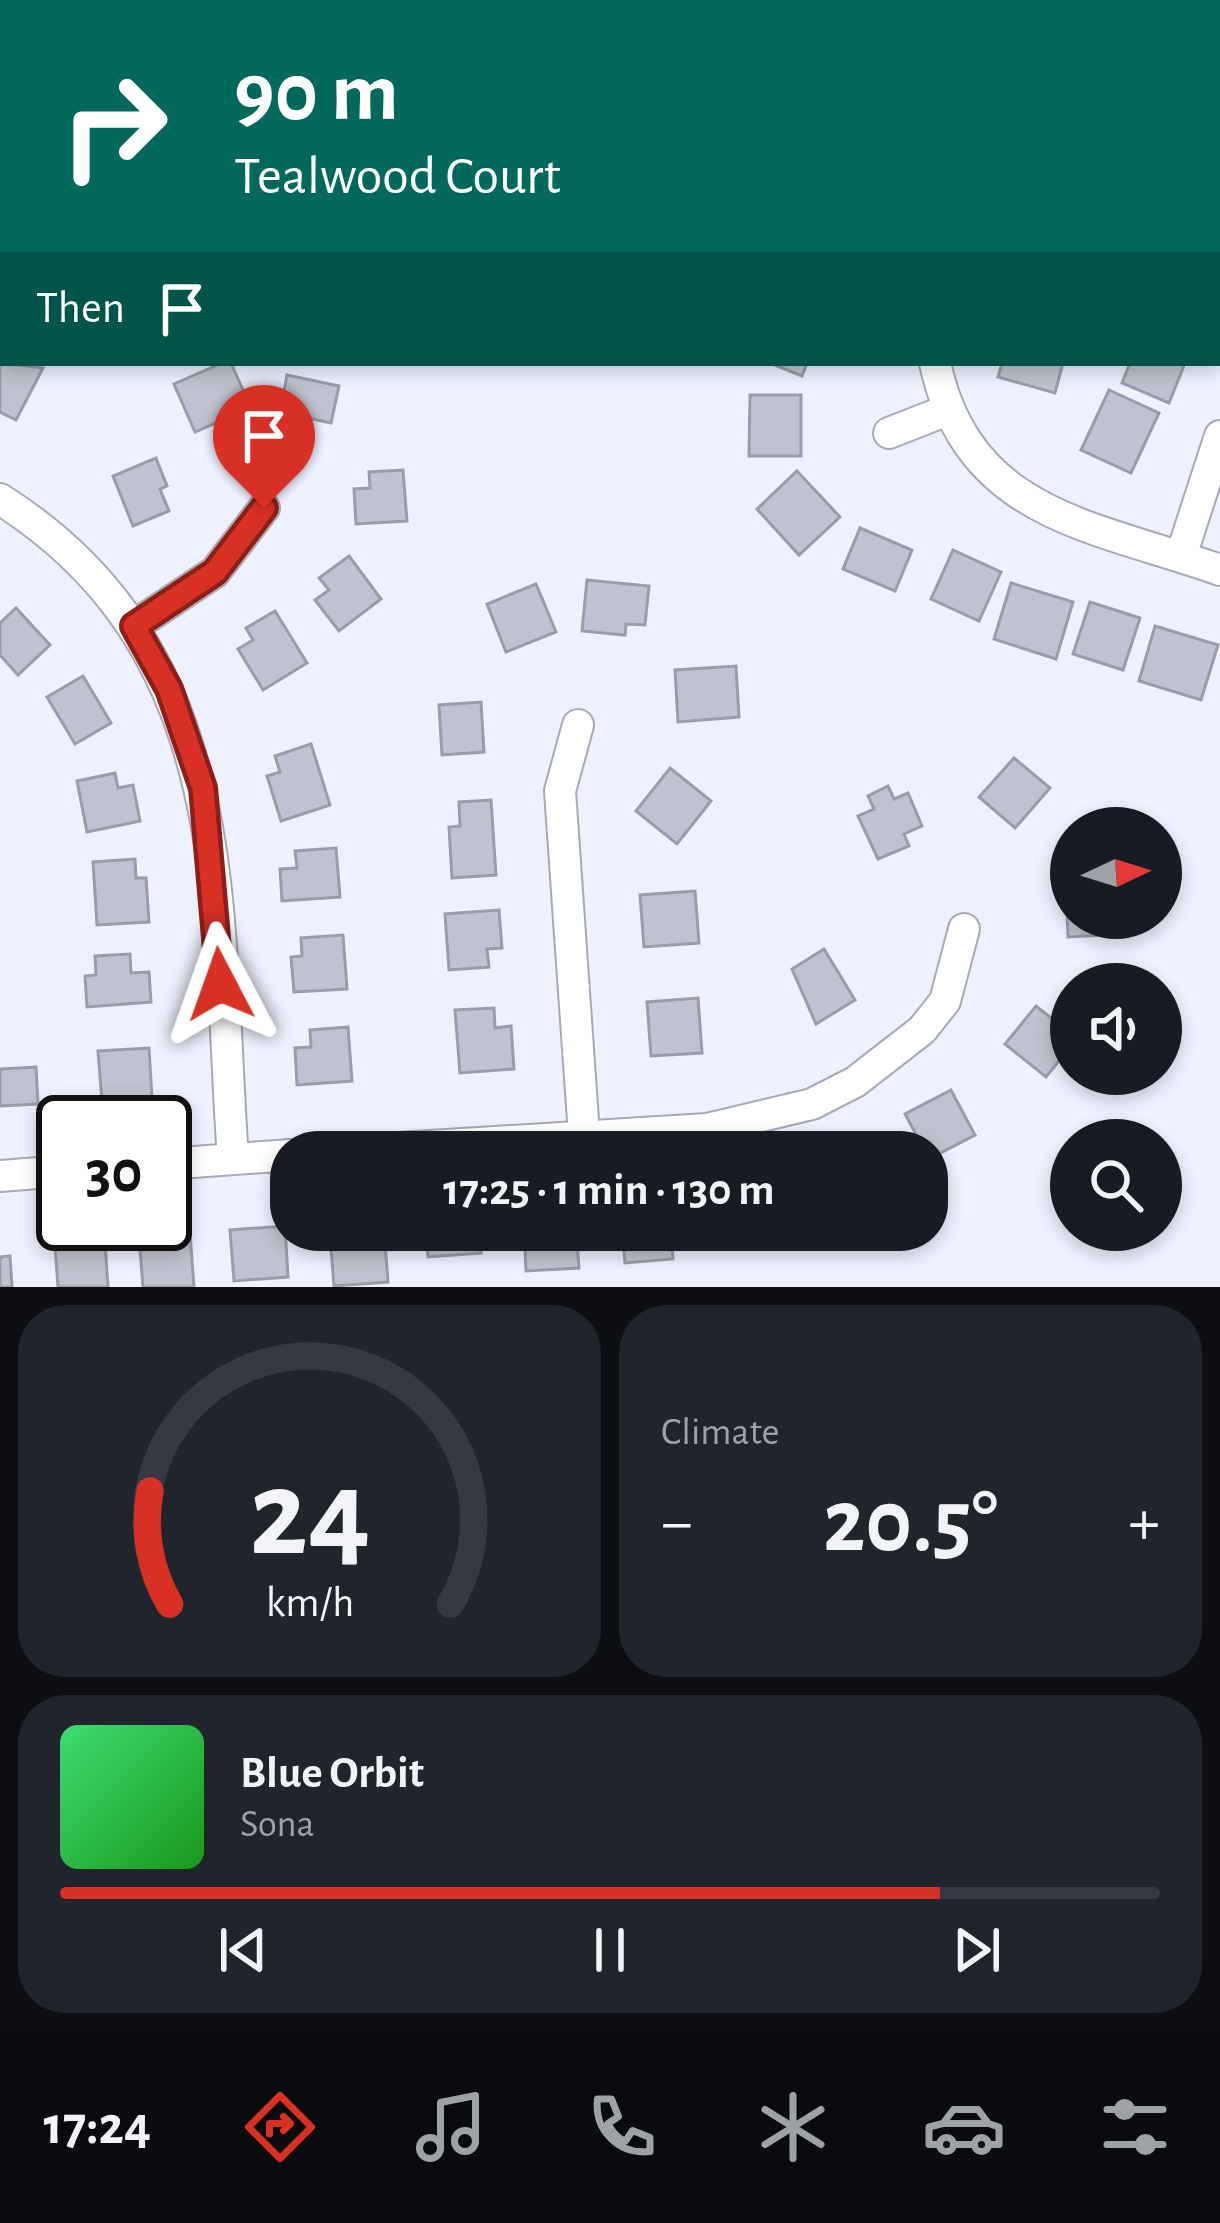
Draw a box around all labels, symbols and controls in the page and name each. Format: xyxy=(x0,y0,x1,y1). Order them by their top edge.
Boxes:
icon: right xyxy=(36,48,192,204)
text: 90 m xyxy=(234,52,399,136)
text: Tealwood Court xyxy=(234,150,561,204)
icon: arrive xyxy=(149,276,215,342)
text: Then xyxy=(36,286,125,331)
pin xyxy=(213,385,315,508)
icon: arrive xyxy=(231,403,297,469)
north arrow xyxy=(1050,807,1182,939)
map controls xyxy=(1050,807,1182,1251)
position arrow xyxy=(157,921,283,1047)
button: sound xyxy=(1050,963,1182,1095)
speed limit sign: 30 xyxy=(36,1095,192,1251)
button: search xyxy=(1050,1119,1182,1251)
text: 17:25 · 1 min · 130 m xyxy=(443,1168,775,1213)
text: Climate xyxy=(661,1413,779,1452)
text: 24 xyxy=(249,1453,370,1578)
text: 20.5° xyxy=(823,1478,998,1568)
text: − xyxy=(661,1490,693,1556)
text: + xyxy=(1128,1490,1160,1556)
text: km/h xyxy=(265,1582,354,1625)
text: Blue Orbit xyxy=(240,1751,424,1796)
text: Sona xyxy=(240,1805,315,1844)
icon: previous xyxy=(210,1917,276,1983)
icon: pause xyxy=(577,1917,643,1983)
icon: next xyxy=(944,1917,1010,1983)
icon: directions xyxy=(238,2085,322,2169)
icon: music xyxy=(409,2085,493,2169)
icon: phone xyxy=(580,2085,664,2169)
icon: climate xyxy=(751,2085,835,2169)
icon: car xyxy=(922,2085,1006,2169)
icon: filters xyxy=(1093,2085,1177,2169)
text: 17:24 xyxy=(43,2100,151,2154)

